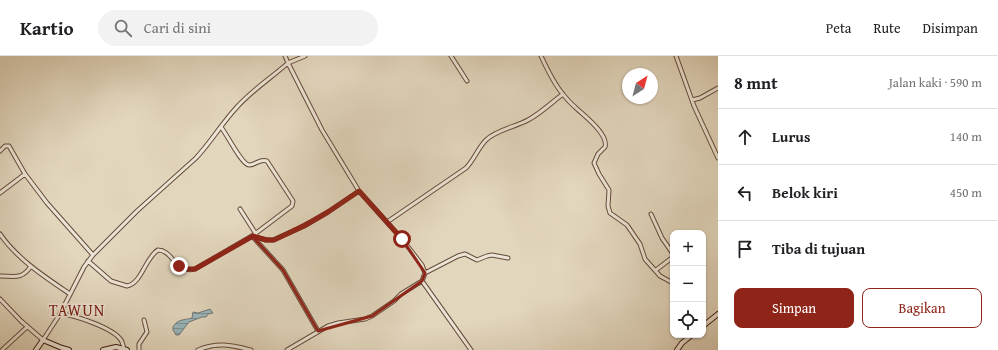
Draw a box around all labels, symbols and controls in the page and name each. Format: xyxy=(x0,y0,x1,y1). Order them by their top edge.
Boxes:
search box xyxy=(98,10,378,46)
text: Kartio xyxy=(20,14,74,42)
icon: search xyxy=(112,17,134,39)
text: Cari di sini xyxy=(144,17,211,38)
text: Peta xyxy=(826,18,851,38)
text: Rute xyxy=(873,18,901,38)
text: Disimpan xyxy=(923,18,978,38)
north arrow xyxy=(622,68,658,104)
text: 8 mnt xyxy=(734,70,778,95)
text: Jalan kaki · 590 m xyxy=(889,73,982,92)
icon: ahead xyxy=(734,126,756,148)
text: Lurus xyxy=(772,126,810,147)
text: 140 m xyxy=(950,127,982,146)
icon: left xyxy=(734,182,756,204)
text: Belok kiri xyxy=(772,182,838,203)
text: 450 m xyxy=(950,183,982,202)
route start xyxy=(393,230,411,248)
map controls xyxy=(670,230,706,338)
button: + xyxy=(670,230,706,266)
icon: arrive xyxy=(734,238,756,260)
text: Tiba di tujuan xyxy=(772,238,865,259)
route end xyxy=(170,257,188,275)
button: − xyxy=(670,266,706,302)
button: Simpan xyxy=(734,288,854,328)
button: Bagikan xyxy=(862,288,982,328)
district label: TAWUN xyxy=(49,298,105,322)
button: locate xyxy=(670,302,706,338)

